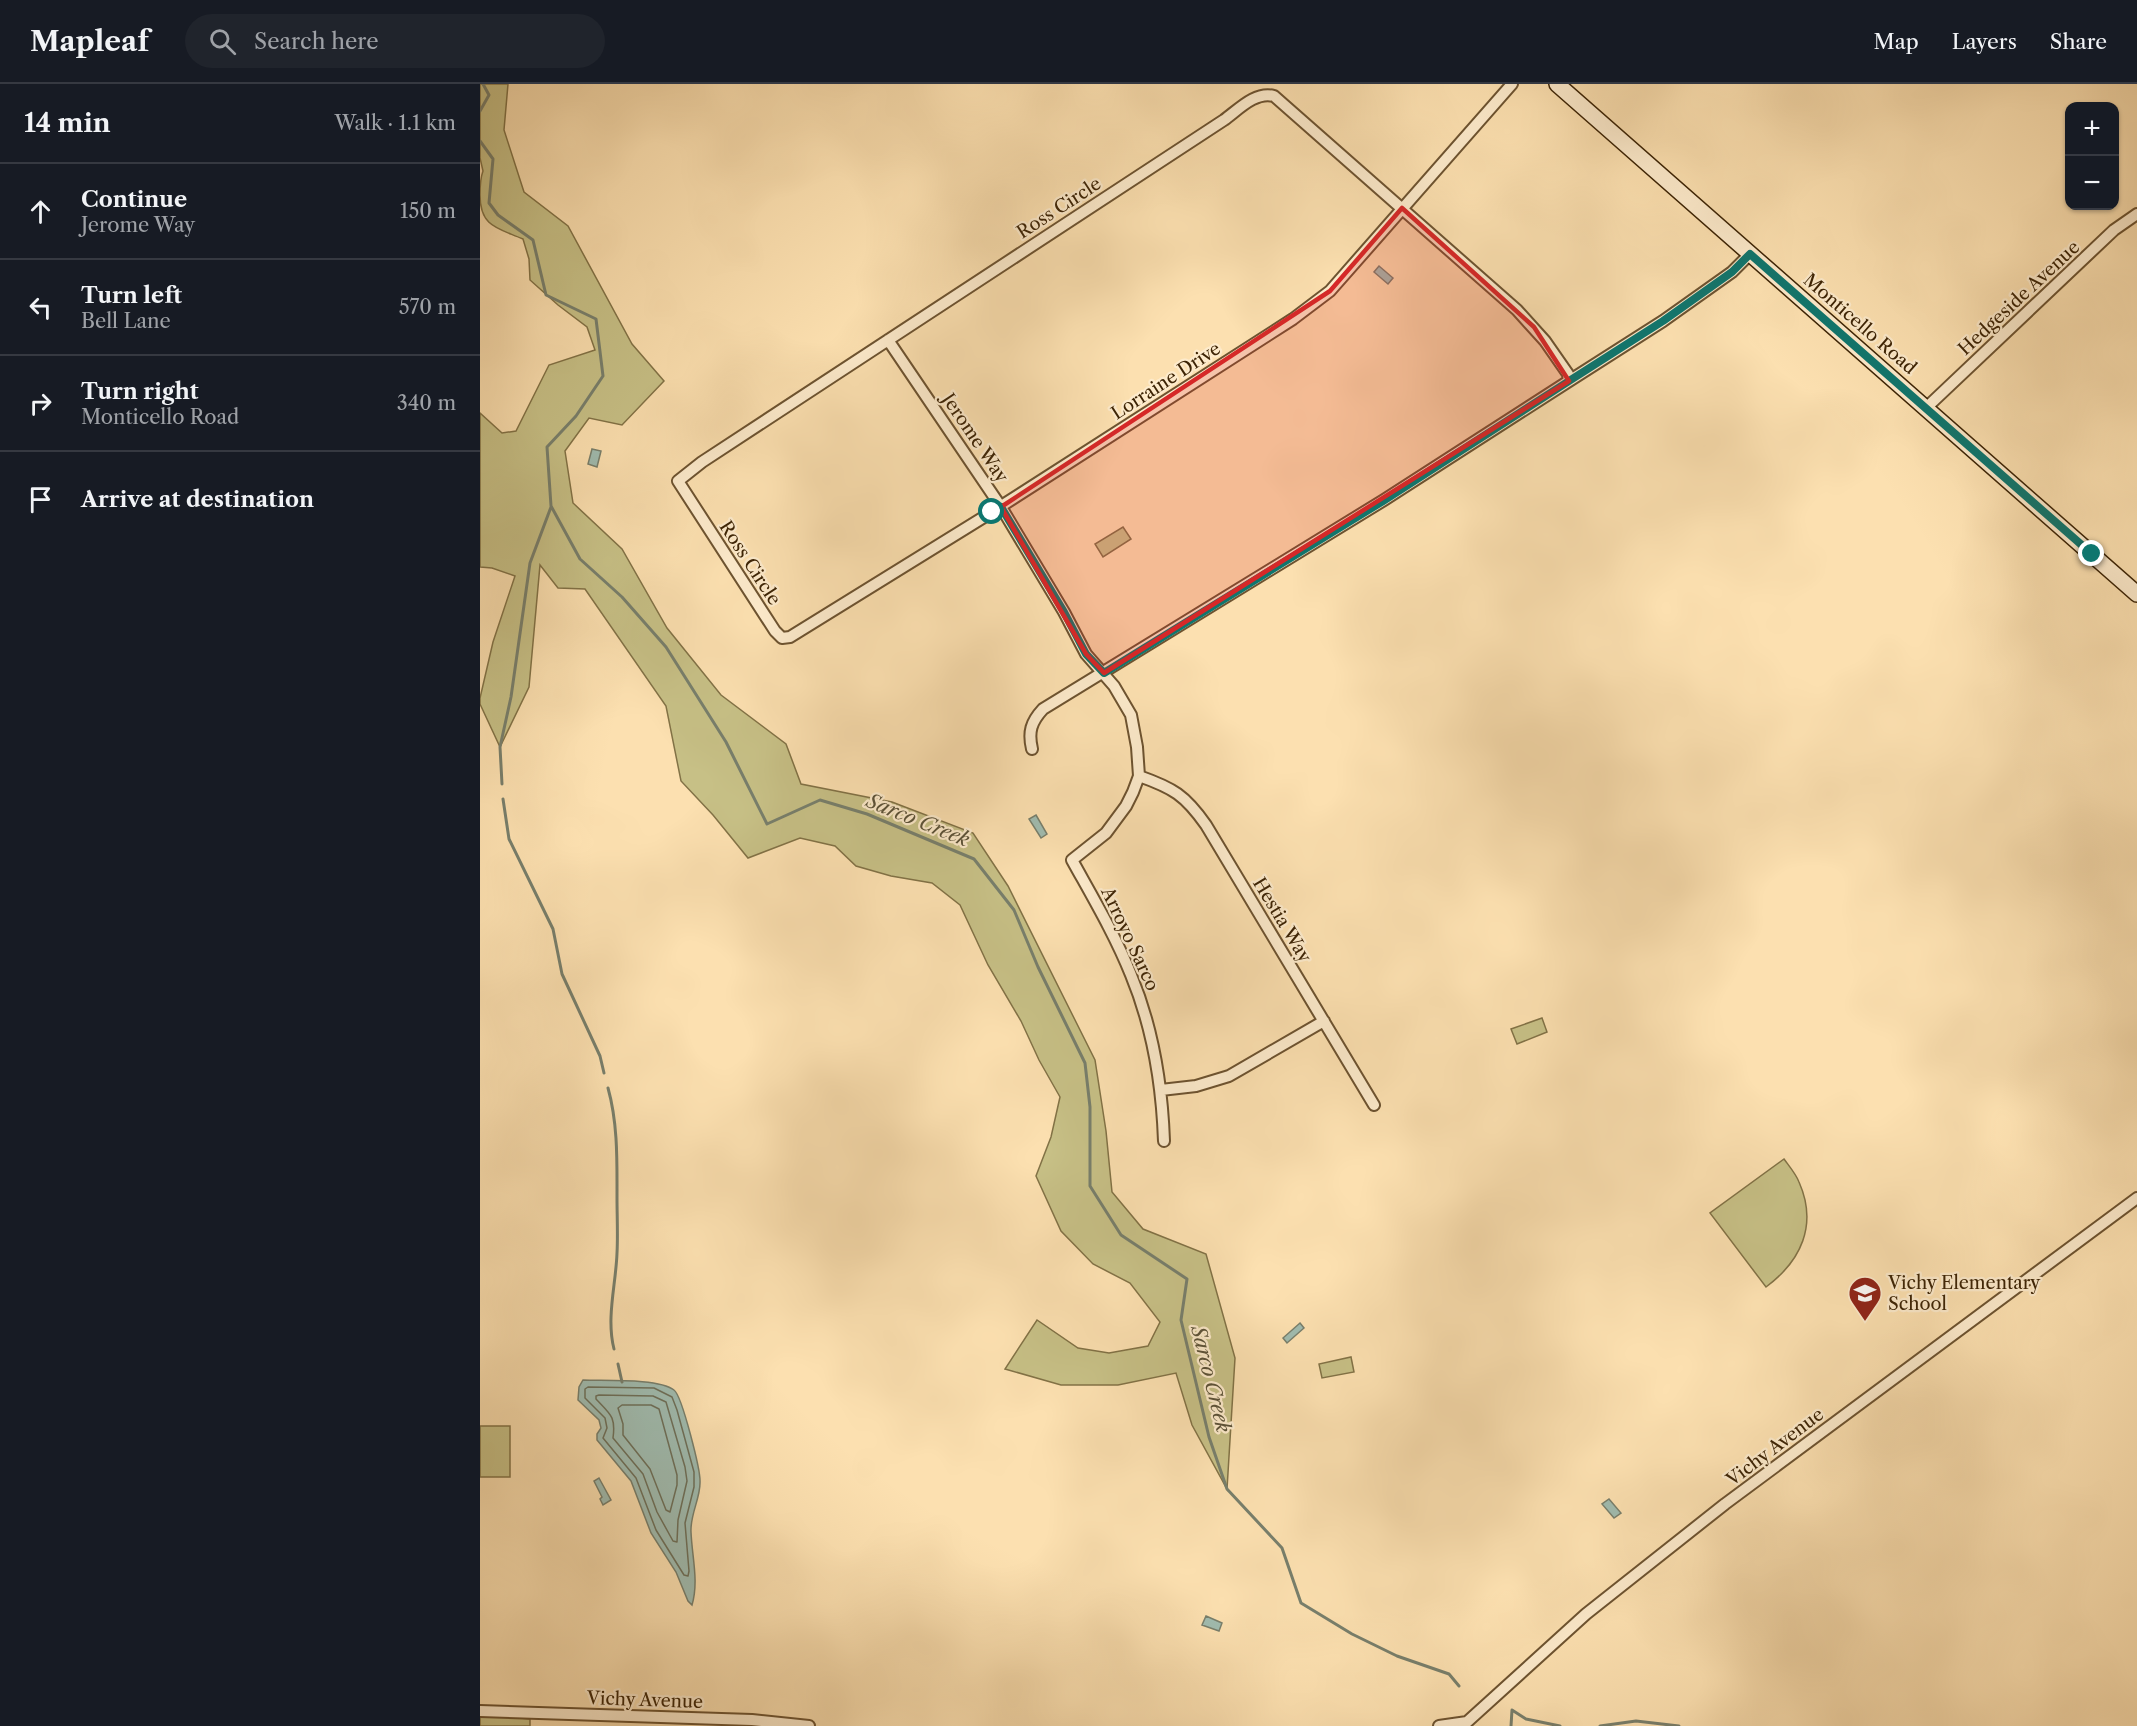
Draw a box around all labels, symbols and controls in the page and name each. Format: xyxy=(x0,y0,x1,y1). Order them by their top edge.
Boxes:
search box xyxy=(185,14,605,68)
text: Mapleaf xyxy=(30,24,149,58)
icon: search xyxy=(206,25,239,58)
text: Search here xyxy=(254,28,379,55)
text: Map xyxy=(1874,29,1919,54)
text: Layers xyxy=(1952,29,2017,54)
text: Share xyxy=(2050,29,2107,54)
map controls xyxy=(2065,102,2119,210)
button: + xyxy=(2065,102,2119,156)
text: 14 min xyxy=(24,107,111,139)
text: Walk · 1.1 km xyxy=(334,111,456,135)
button: − xyxy=(2065,156,2119,210)
street label: Ross Circle xyxy=(1013,173,1105,243)
text: Continue xyxy=(81,186,187,213)
icon: ahead xyxy=(24,195,57,228)
text: 150 m xyxy=(400,199,456,223)
text: Jerome Way xyxy=(81,213,195,237)
street label: Hedgeside Avenue xyxy=(1954,236,2084,360)
street label: Monticello Road xyxy=(1799,269,1921,379)
text: Turn left xyxy=(81,282,182,309)
icon: left xyxy=(24,291,57,324)
text: 570 m xyxy=(399,295,456,319)
text: Bell Lane xyxy=(81,309,171,333)
street label: Lorraine Drive xyxy=(1107,338,1225,424)
text: Turn right xyxy=(81,378,199,405)
icon: right xyxy=(24,387,57,420)
street label: Jerome Way xyxy=(935,387,1013,488)
text: 340 m xyxy=(397,391,456,415)
text: Monticello Road xyxy=(81,405,239,429)
icon: arrive xyxy=(24,483,57,516)
text: Arrive at destination xyxy=(81,486,314,513)
route start xyxy=(978,498,1004,524)
street label: Ross Circle xyxy=(715,517,785,609)
route end xyxy=(2078,540,2104,566)
water label: Sarco Creek xyxy=(862,788,974,852)
street label: Hestia Way xyxy=(1248,874,1316,967)
street label: Arroyo Sarco xyxy=(1096,883,1164,994)
place label: Vichy Elementary School xyxy=(1887,1272,2041,1315)
school or university icon: Vichy Elementary School xyxy=(1847,1275,1883,1322)
water label: Sarco Creek xyxy=(1186,1322,1236,1435)
street label: Vichy Avenue xyxy=(1721,1403,1828,1491)
street label: Vichy Avenue xyxy=(586,1687,703,1713)

